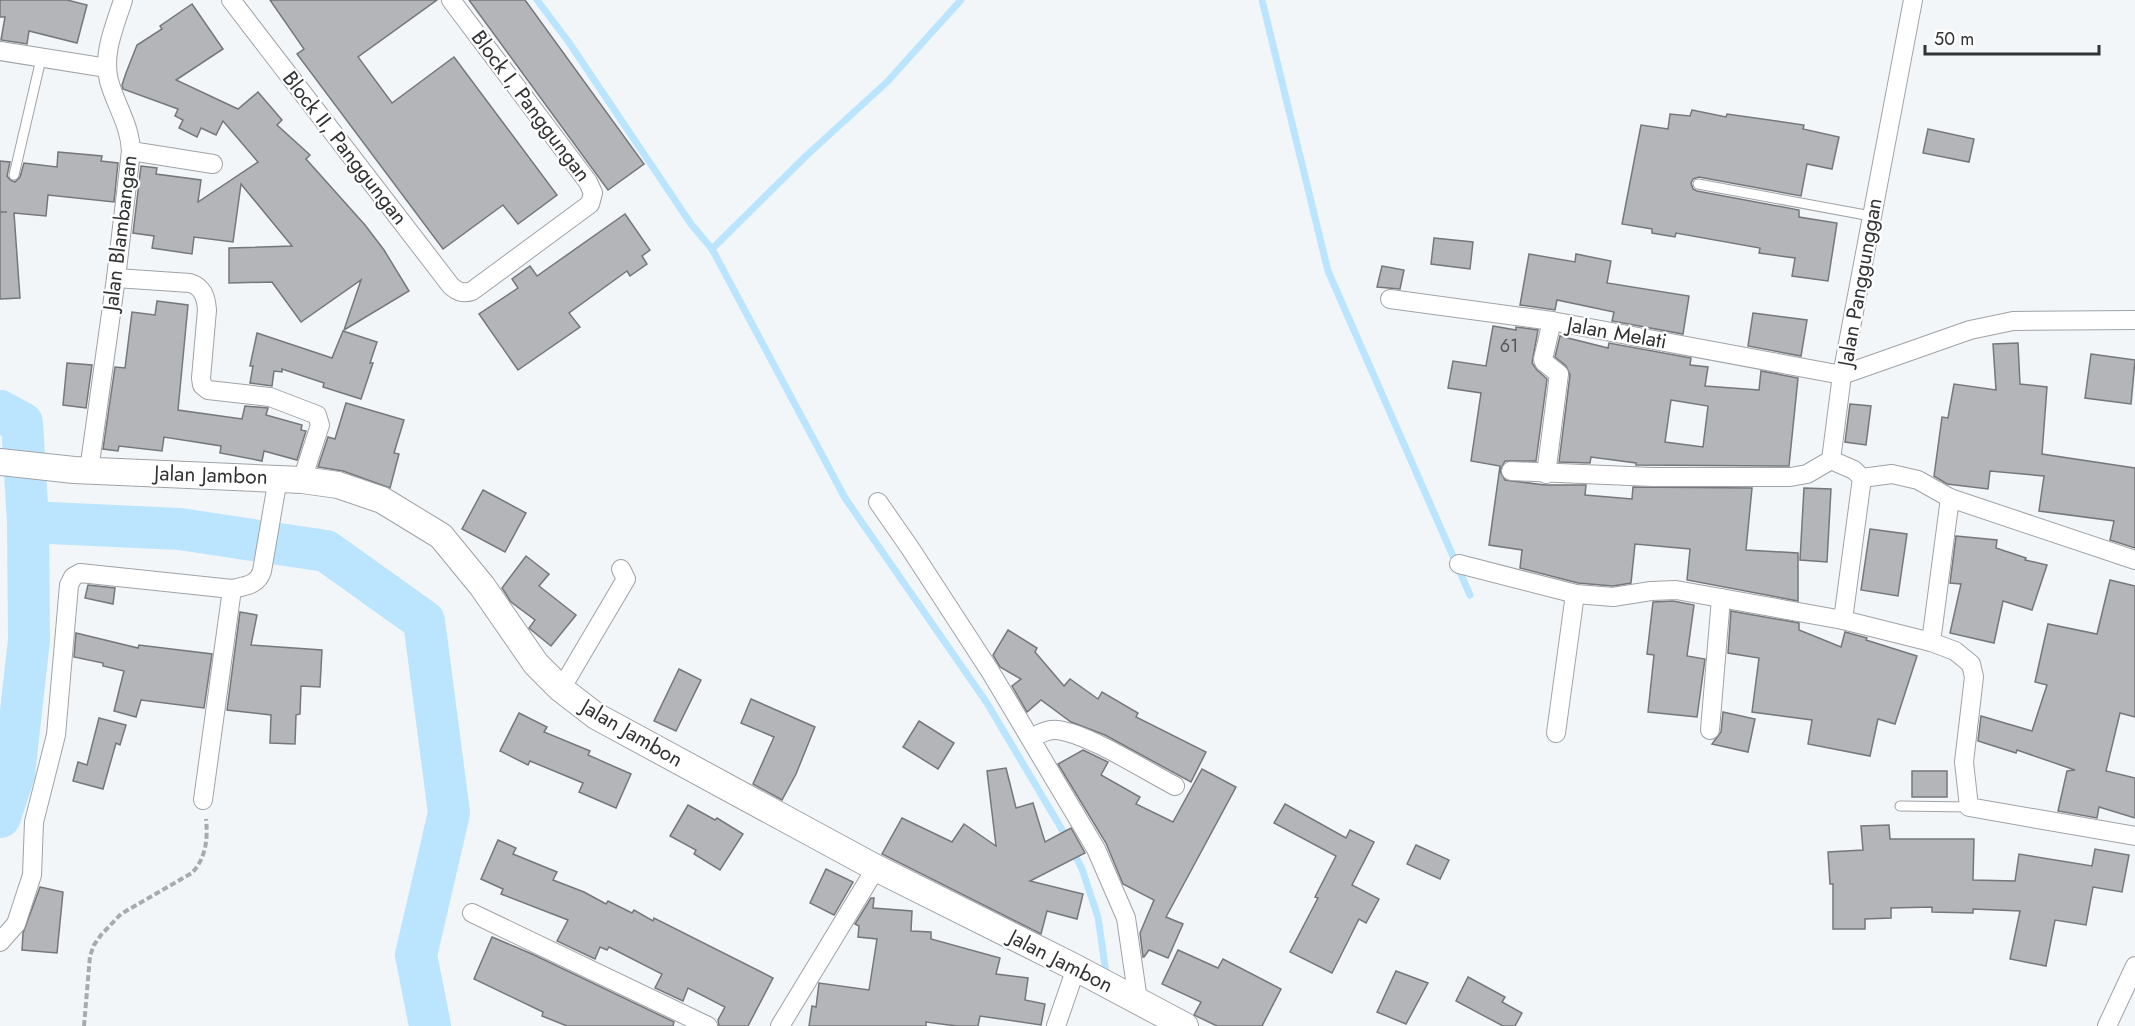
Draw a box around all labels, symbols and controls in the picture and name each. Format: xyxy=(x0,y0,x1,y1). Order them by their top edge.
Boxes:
scale bar xyxy=(1925,18,2099,56)
street label: Block I, Panggungan xyxy=(464,24,598,188)
text: 50 m xyxy=(1934,26,1974,52)
street label: Block II, Panggungan xyxy=(275,65,415,231)
street label: Jalan Blambangan xyxy=(95,153,144,316)
street label: Jalan Panggunggan xyxy=(1830,195,1890,371)
street label: Jalan Melati xyxy=(1562,309,1669,357)
house number: 61 xyxy=(1500,333,1518,359)
street label: Jalan Jambon xyxy=(151,458,268,492)
street label: Jalan Jambon xyxy=(573,690,689,774)
street label: Jalan Jambon xyxy=(1001,921,1118,1000)

